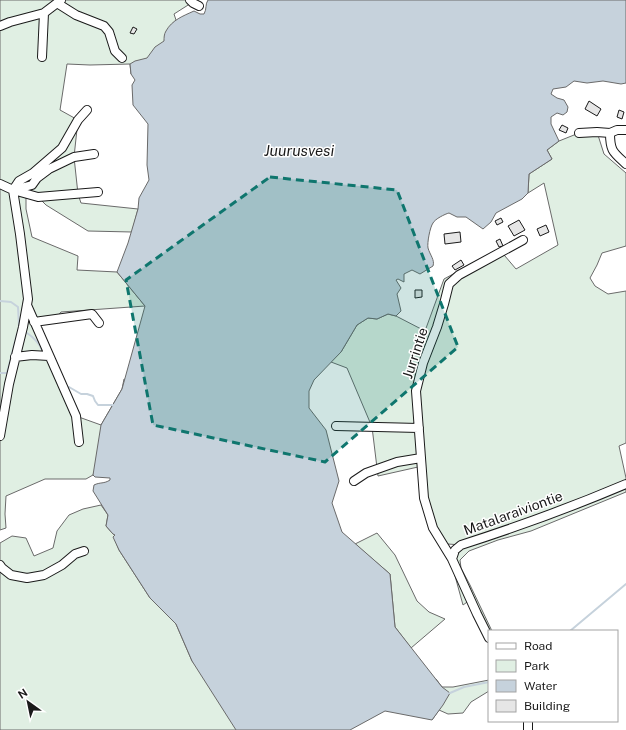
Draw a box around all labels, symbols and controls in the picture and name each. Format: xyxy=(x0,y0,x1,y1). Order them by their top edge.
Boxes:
water label: Juurusvesi xyxy=(264,142,334,159)
street label: Jurrintie xyxy=(399,325,431,381)
street label: Matalaraiviontie xyxy=(461,488,565,538)
legend xyxy=(488,630,618,722)
text: Road xyxy=(524,639,552,653)
text: Park xyxy=(524,659,550,673)
text: Water xyxy=(524,679,558,693)
north arrow xyxy=(8,682,48,722)
text: N xyxy=(16,686,29,701)
text: Building xyxy=(524,699,570,713)

